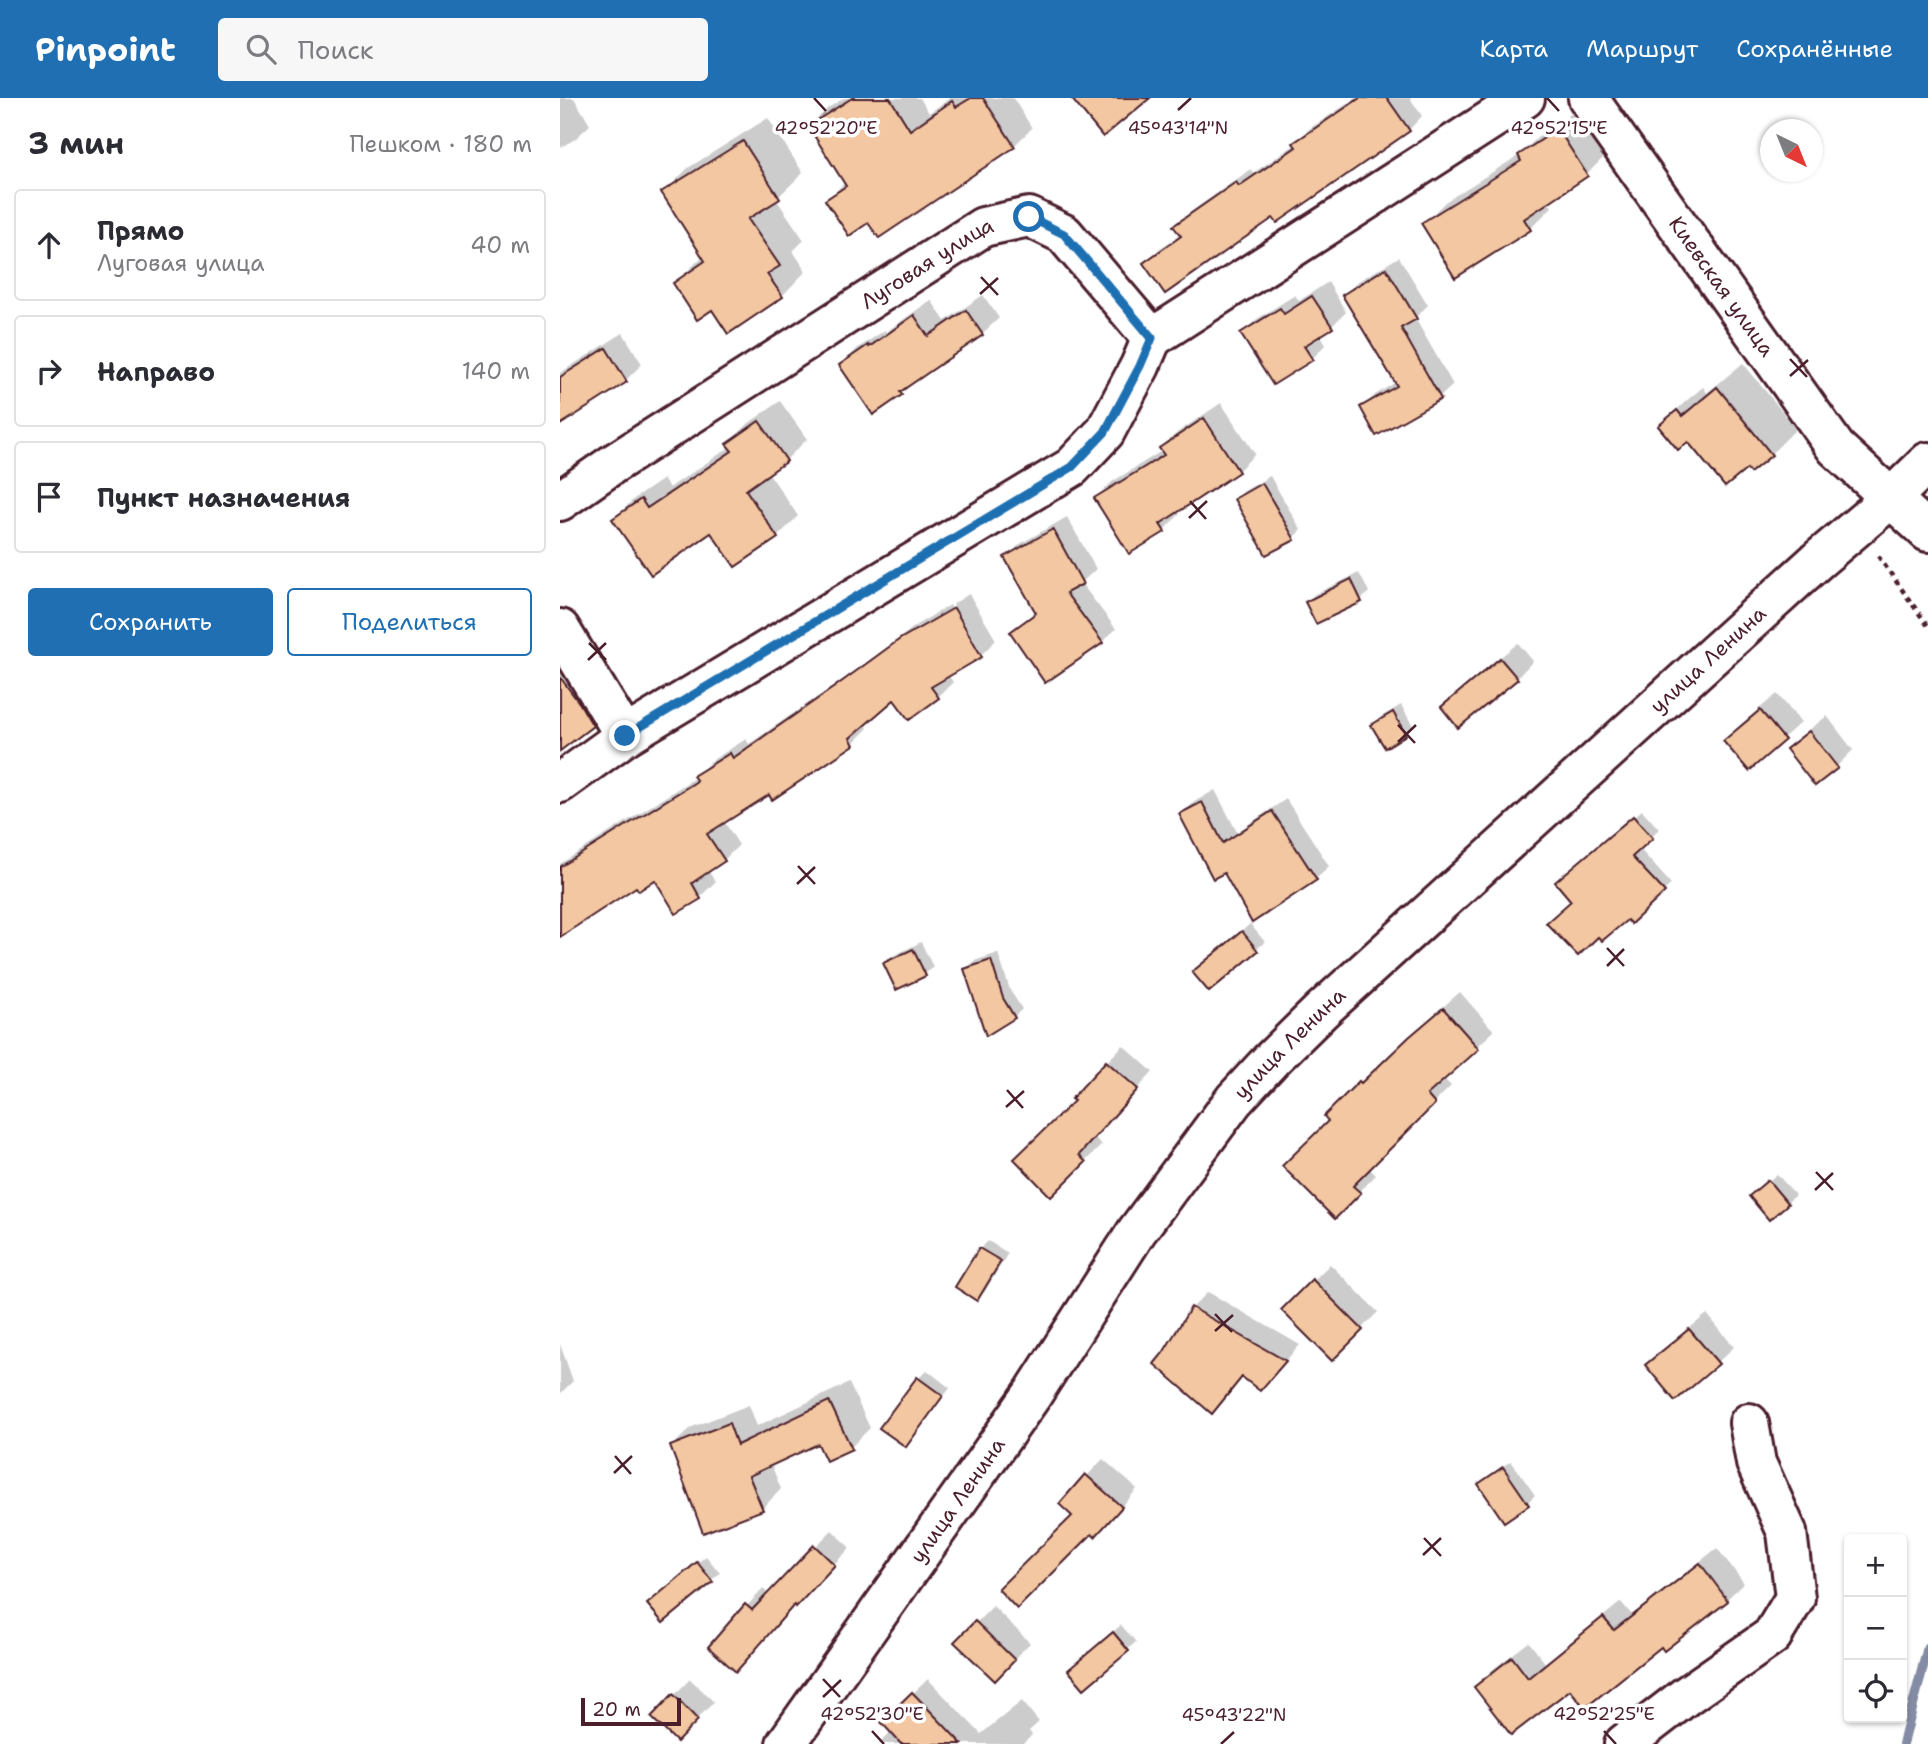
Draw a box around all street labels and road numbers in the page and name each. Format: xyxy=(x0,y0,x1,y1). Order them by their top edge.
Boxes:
street label: Луговая улица xyxy=(855,211,996,316)
street label: Киевская улица xyxy=(1662,211,1781,362)
street label: улица Ленина xyxy=(1644,600,1772,720)
street label: улица Ленина xyxy=(1227,981,1352,1105)
street label: улица Ленина xyxy=(904,1432,1012,1569)

